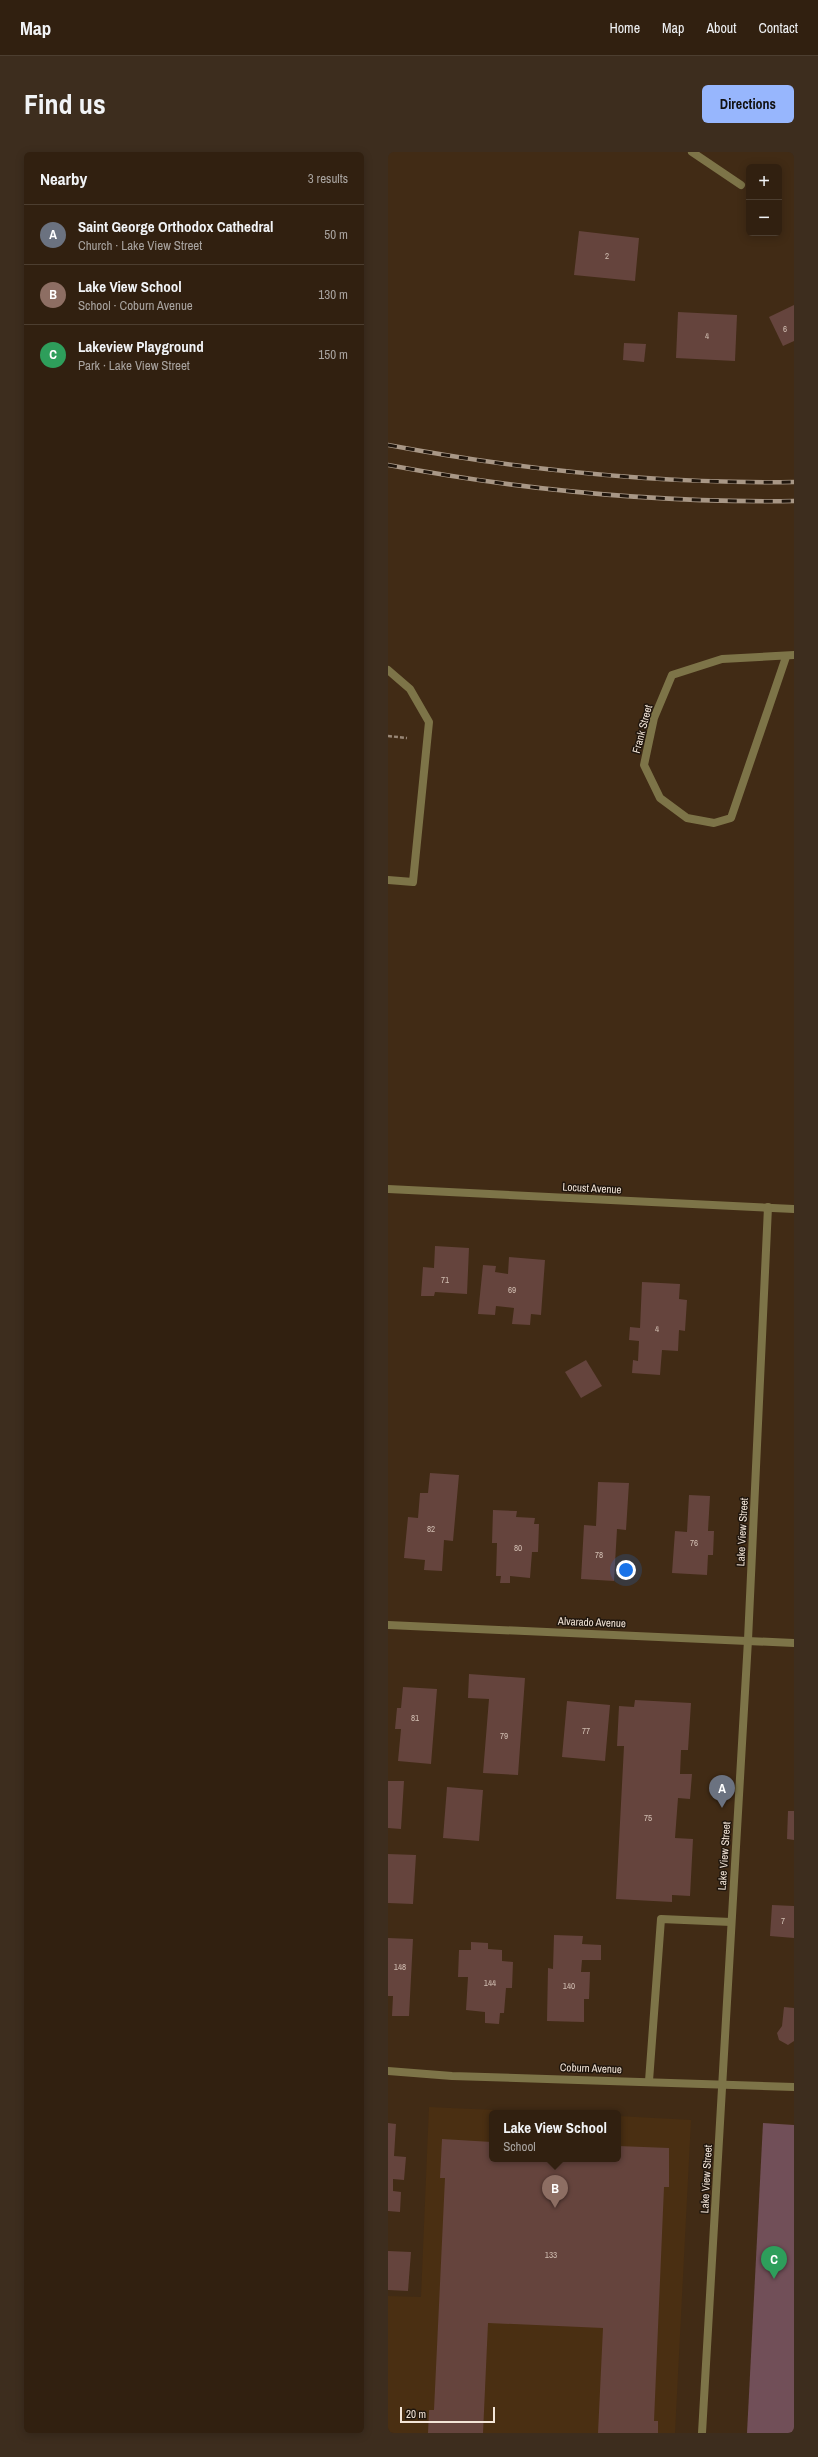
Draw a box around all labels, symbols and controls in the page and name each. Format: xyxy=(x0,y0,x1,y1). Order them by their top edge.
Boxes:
text: Map xyxy=(20,15,51,41)
text: Home xyxy=(609,19,640,37)
text: Map xyxy=(662,19,684,37)
text: About xyxy=(706,19,736,37)
text: Contact xyxy=(758,19,798,37)
text: Find us xyxy=(24,85,106,123)
button: Directions xyxy=(702,85,794,123)
map controls xyxy=(746,164,782,236)
button: + xyxy=(746,164,782,200)
text: Nearby xyxy=(40,167,87,190)
text: 3 results xyxy=(308,170,348,187)
button: − xyxy=(746,200,782,236)
text: Saint George Orthodox Cathedral xyxy=(78,216,273,237)
text: A xyxy=(49,226,57,243)
text: 50 m xyxy=(324,226,348,243)
text: Church · Lake View Street xyxy=(78,237,202,254)
house number: 2 xyxy=(605,250,609,262)
text: Lake View School xyxy=(78,276,182,297)
text: B xyxy=(49,286,57,303)
text: 130 m xyxy=(318,286,348,303)
text: School · Coburn Avenue xyxy=(78,297,193,314)
house number: 6 xyxy=(783,323,787,335)
house number: 4 xyxy=(705,330,709,342)
text: Lakeview Playground xyxy=(78,336,204,357)
text: C xyxy=(49,346,57,363)
text: 150 m xyxy=(318,346,348,363)
text: Park · Lake View Street xyxy=(78,357,190,374)
street label: Frank Street xyxy=(629,703,655,755)
street label: Locust Avenue xyxy=(562,1179,622,1197)
house number: 71 xyxy=(441,1274,449,1286)
house number: 69 xyxy=(508,1284,516,1296)
house number: 4 xyxy=(655,1323,659,1335)
street label: Lake View Street xyxy=(733,1497,751,1567)
house number: 82 xyxy=(427,1523,435,1535)
house number: 76 xyxy=(690,1537,698,1549)
house number: 80 xyxy=(514,1542,522,1554)
house number: 78 xyxy=(595,1549,603,1561)
your location xyxy=(616,1560,636,1580)
street label: Alvarado Avenue xyxy=(557,1614,626,1630)
house number: 81 xyxy=(411,1712,419,1724)
house number: 77 xyxy=(582,1725,590,1737)
house number: 79 xyxy=(500,1730,508,1742)
pin: A xyxy=(709,1775,735,1808)
house number: 75 xyxy=(644,1812,652,1824)
street label: Lake View Street xyxy=(715,1821,733,1891)
house number: 7 xyxy=(781,1915,785,1927)
house number: 148 xyxy=(394,1961,406,1973)
house number: 144 xyxy=(484,1977,496,1989)
house number: 140 xyxy=(563,1980,575,1992)
street label: Coburn Avenue xyxy=(560,2060,622,2076)
popup xyxy=(489,2110,621,2162)
text: Lake View School xyxy=(503,2117,607,2138)
text: School xyxy=(503,2138,536,2155)
street label: Lake View Street xyxy=(697,2144,715,2214)
pin: B xyxy=(542,2175,568,2208)
pin: C xyxy=(761,2246,787,2279)
house number: 133 xyxy=(545,2249,557,2261)
scale bar xyxy=(400,2405,495,2424)
text: 20 m xyxy=(406,2407,426,2421)

